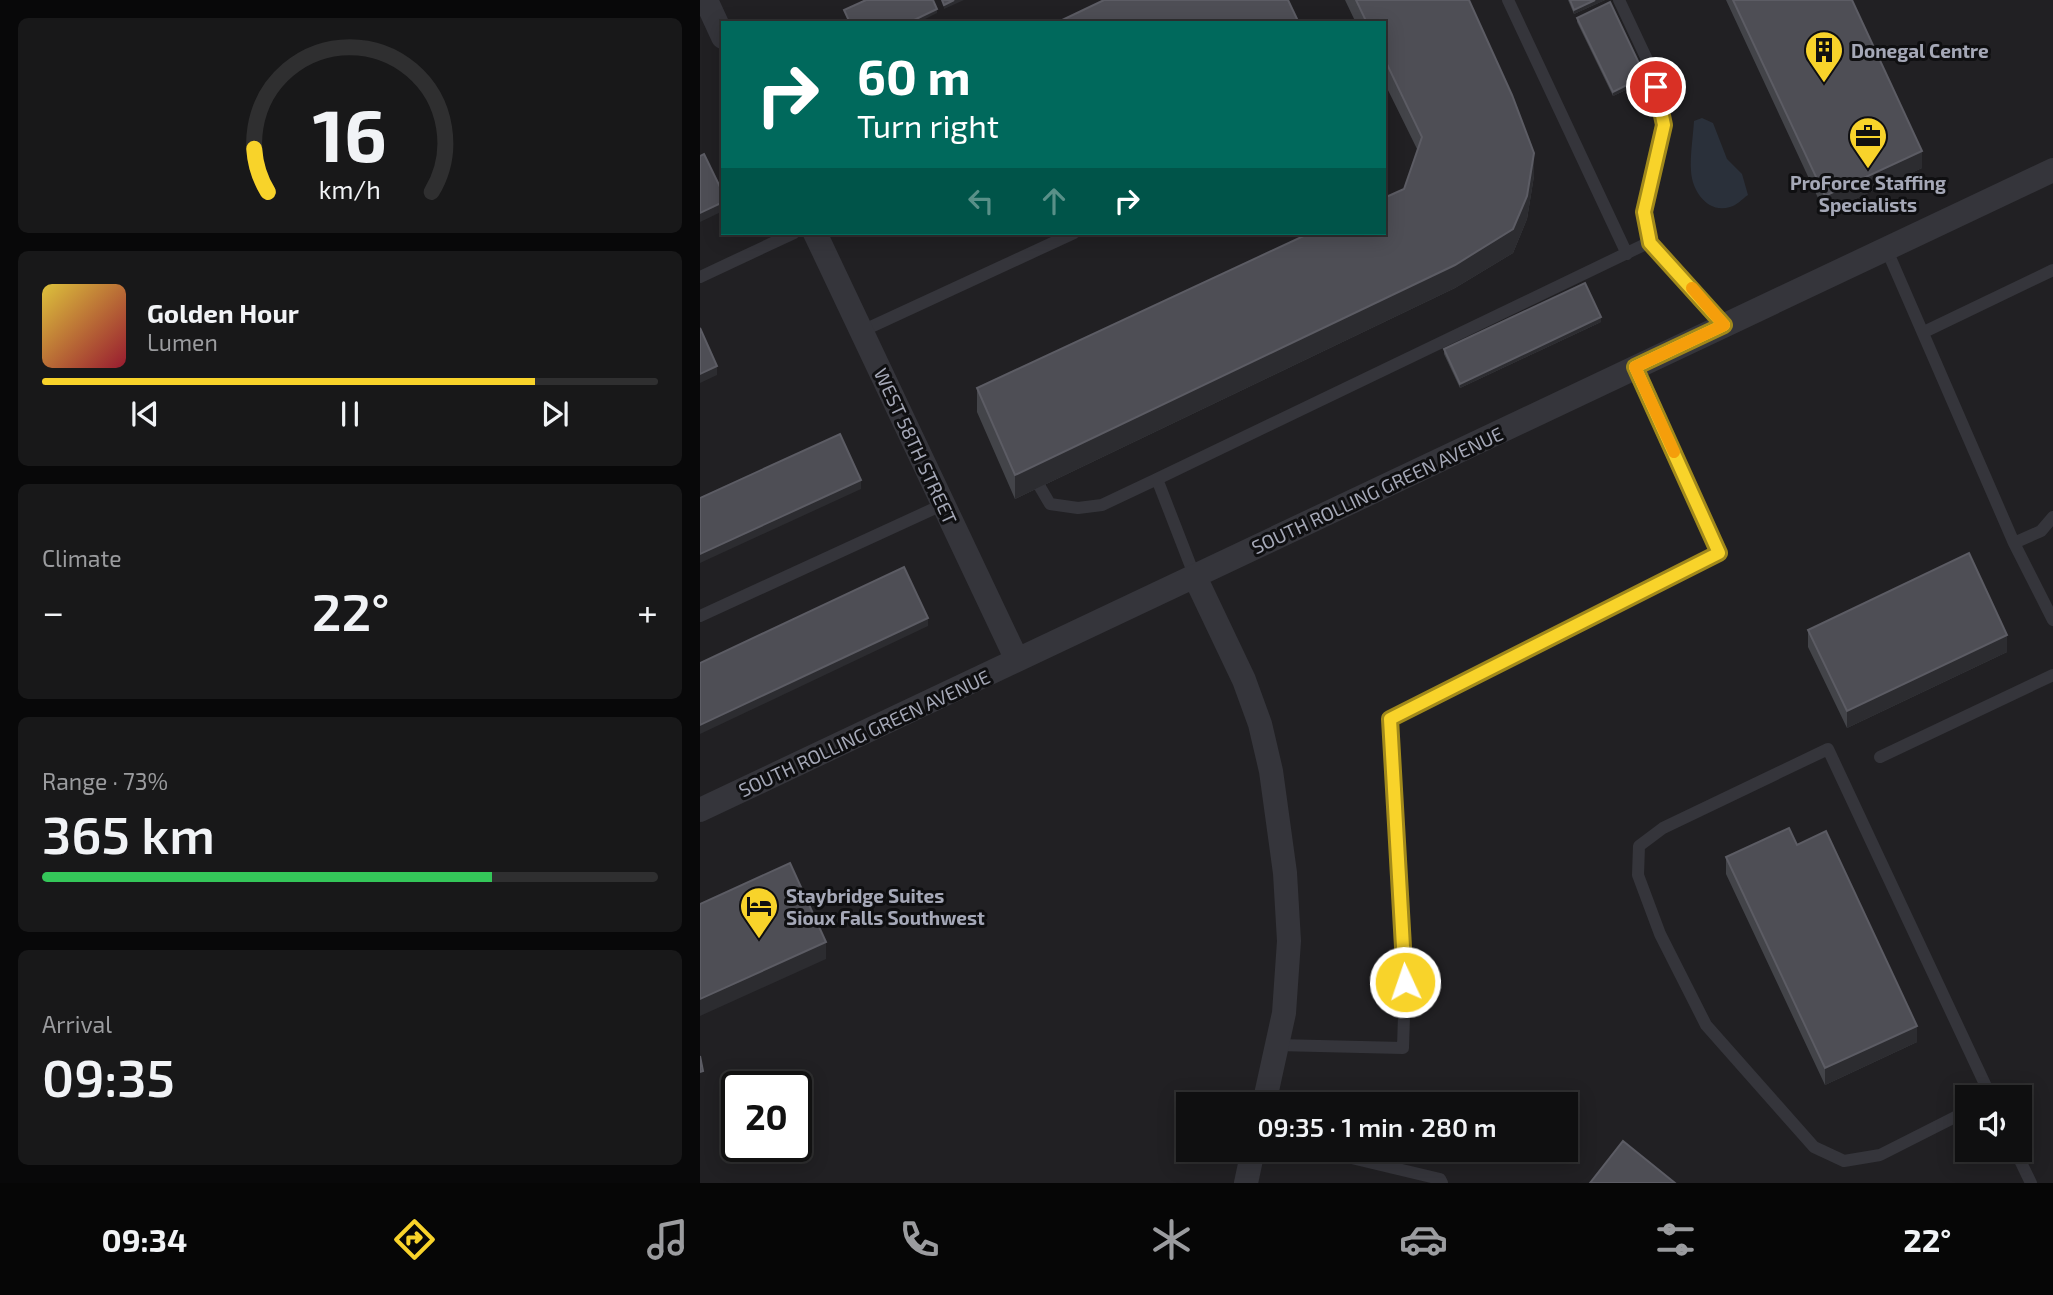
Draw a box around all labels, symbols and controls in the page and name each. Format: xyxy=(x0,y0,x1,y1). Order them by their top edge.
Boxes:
building icon: Donegal Centre xyxy=(1803,29,1845,84)
place label: Donegal Centre xyxy=(1851,39,1989,62)
text: 60 m xyxy=(857,46,971,105)
icon: right xyxy=(742,49,833,140)
pin xyxy=(1626,57,1686,117)
icon: arrive xyxy=(1637,68,1675,106)
text: 16 xyxy=(313,89,387,177)
text: Turn right xyxy=(857,106,999,144)
office icon: ProForce Staffing Specialists xyxy=(1847,115,1889,170)
place label: ProForce Staffing Specialists xyxy=(1790,171,1946,216)
text: km/h xyxy=(319,173,381,203)
icon: left xyxy=(962,182,1000,220)
icon: ahead xyxy=(1035,182,1073,220)
icon: right xyxy=(1108,182,1146,220)
text: Golden Hour xyxy=(147,297,299,328)
text: Lumen xyxy=(147,328,218,356)
street label: WEST 58TH STREET xyxy=(870,364,962,528)
icon: previous xyxy=(126,395,164,433)
icon: pause xyxy=(331,395,369,433)
icon: next xyxy=(536,395,574,433)
street label: SOUTH ROLLING GREEN AVENUE xyxy=(1248,422,1506,558)
text: Climate xyxy=(42,544,122,572)
text: 22° xyxy=(312,579,390,641)
text: − xyxy=(42,588,64,634)
text: + xyxy=(637,588,658,634)
street label: SOUTH ROLLING GREEN AVENUE xyxy=(735,665,993,801)
text: Range · 73% xyxy=(42,767,168,795)
text: 365 km xyxy=(42,802,215,864)
place label: Staybridge Suites Sioux Falls Southwest xyxy=(786,884,985,929)
hotel icon: Staybridge Suites Sioux Falls Southwest xyxy=(738,885,780,940)
position arrow xyxy=(1368,945,1442,1019)
text: Arrival xyxy=(42,1010,112,1038)
text: 09:35 xyxy=(42,1045,175,1107)
speed limit sign: 20 xyxy=(721,1071,812,1162)
map controls xyxy=(1955,1085,2032,1162)
button: sound xyxy=(1955,1085,2032,1162)
text: 09:35 · 1 min · 280 m xyxy=(1257,1111,1497,1142)
icon: directions xyxy=(390,1215,439,1264)
icon: music xyxy=(643,1215,692,1264)
icon: phone xyxy=(895,1215,944,1264)
icon: climate xyxy=(1147,1215,1196,1264)
icon: car xyxy=(1399,1215,1448,1264)
icon: filters xyxy=(1651,1215,1700,1264)
text: 09:34 xyxy=(102,1220,187,1258)
text: 22° xyxy=(1903,1220,1951,1258)

